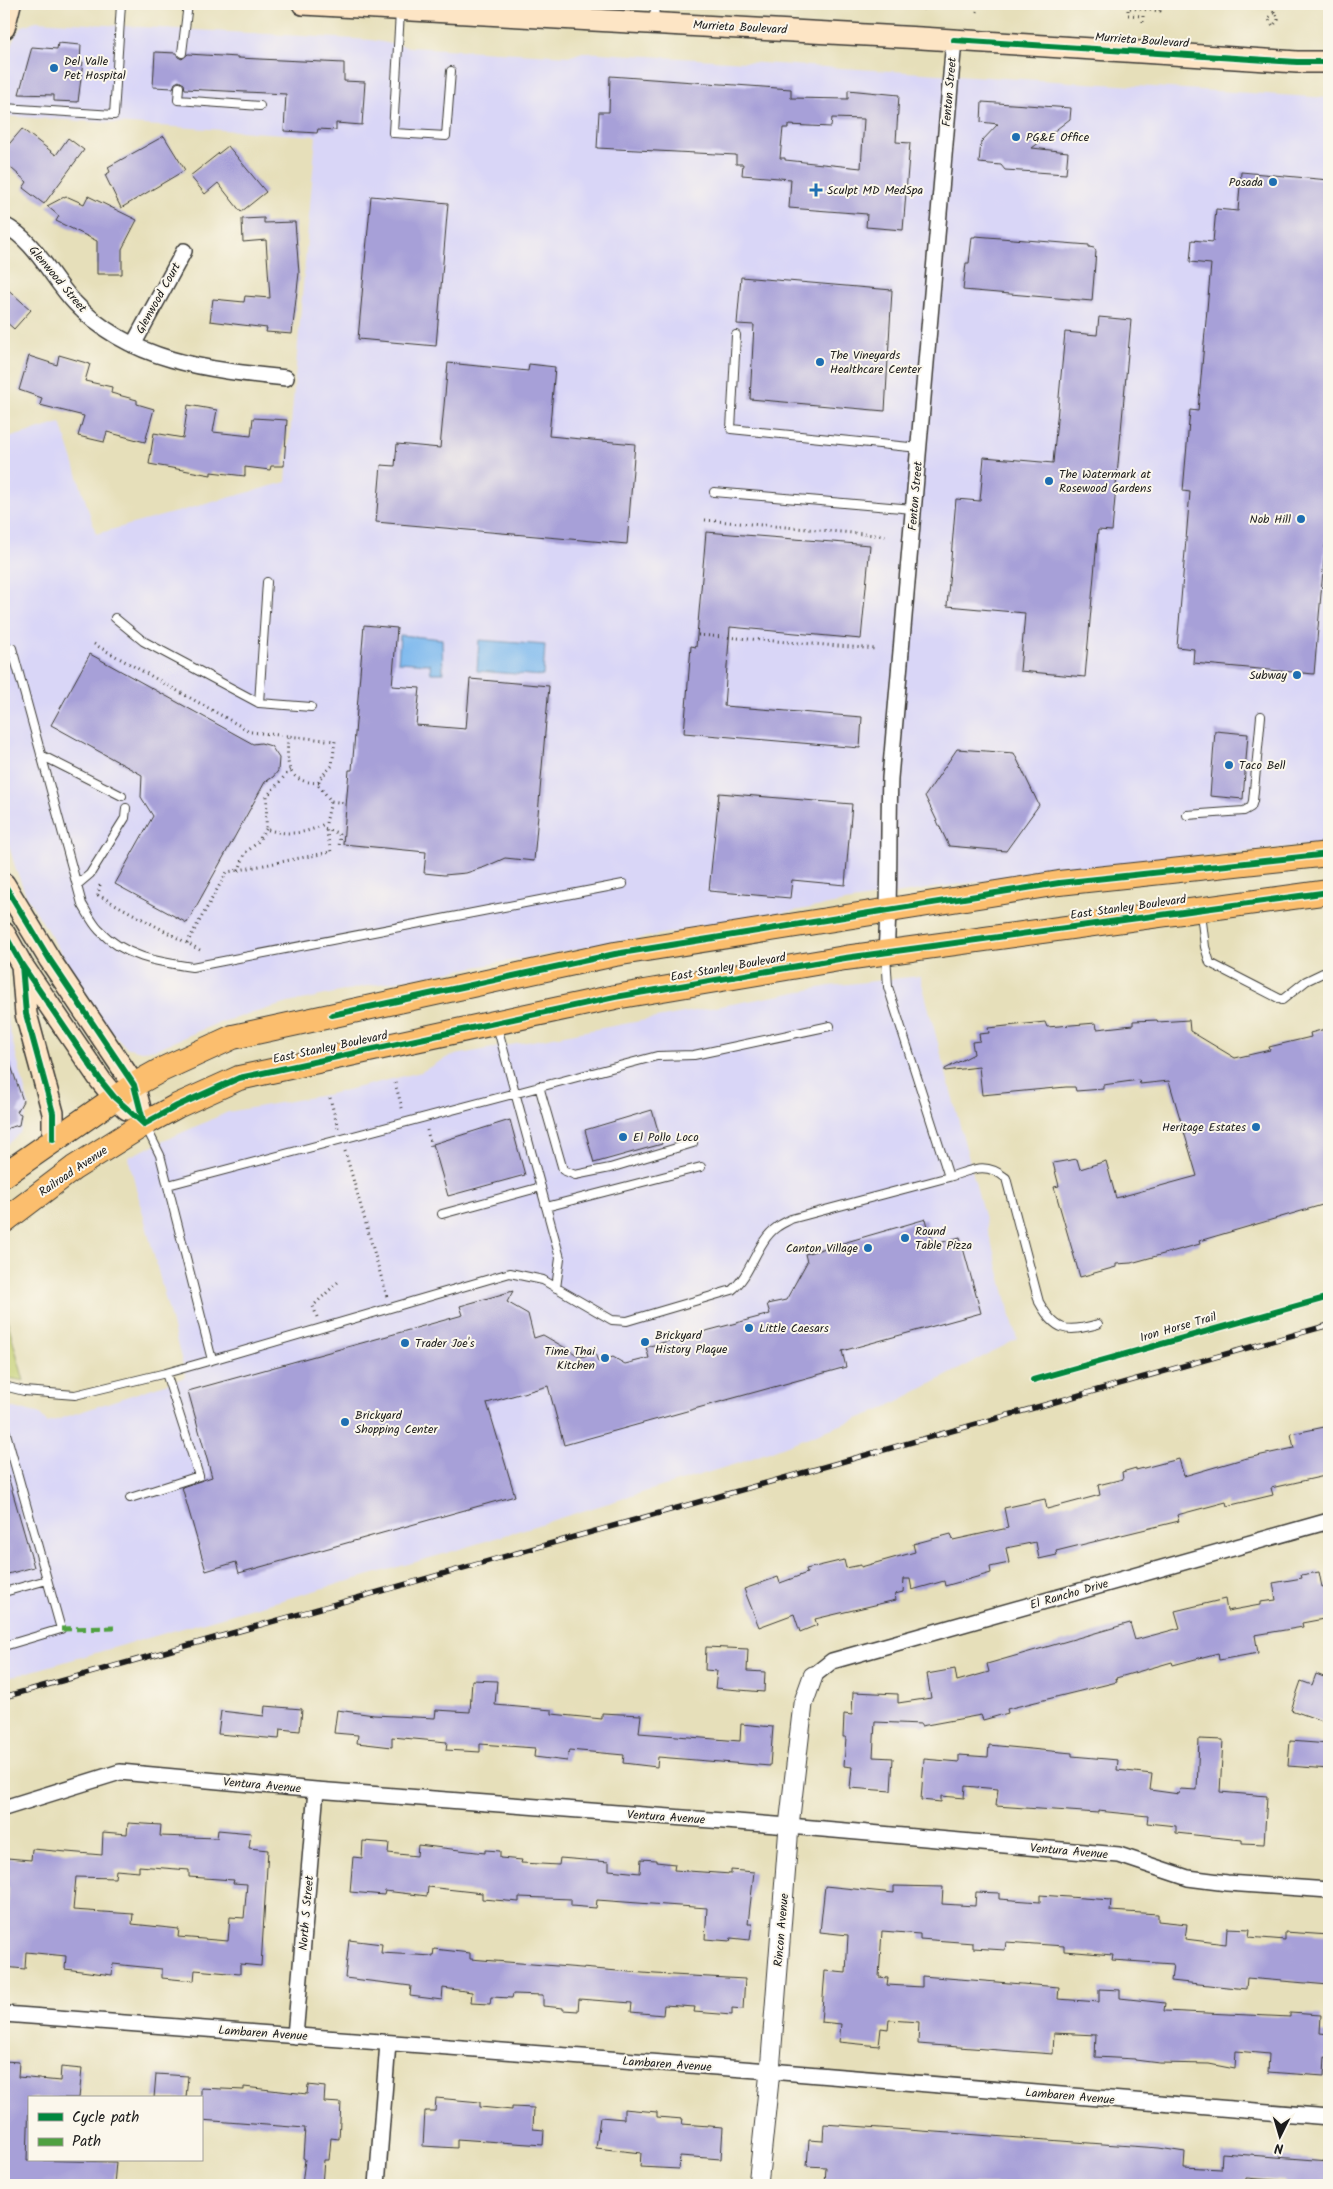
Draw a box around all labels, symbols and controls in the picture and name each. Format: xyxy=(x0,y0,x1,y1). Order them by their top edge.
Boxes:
street label: Murrieta Boulevard xyxy=(692,16,789,40)
street label: Murrieta Boulevard xyxy=(1094,28,1191,53)
place label: Del Valle Pet Hospital xyxy=(64,52,126,85)
street label: Fenton Street xyxy=(937,56,962,128)
marker: Del Valle Pet Hospital xyxy=(48,62,60,74)
place label: PG&E Office xyxy=(1026,128,1090,147)
marker: PG&E Office xyxy=(1010,131,1022,143)
place label: Posada xyxy=(1229,173,1263,192)
marker: Posada xyxy=(1267,176,1279,188)
place label: Sculpt MD MedSpa xyxy=(827,181,924,200)
marker: Sculpt MD MedSpa xyxy=(809,183,823,197)
street label: Glenwood Street xyxy=(24,242,92,317)
street label: Glenwood Court xyxy=(131,259,186,337)
place label: The Vineyards Healthcare Center xyxy=(830,346,922,379)
marker: The Vineyards Healthcare Center xyxy=(814,356,826,368)
street label: Fenton Street xyxy=(903,460,928,532)
place label: The Watermark at Rosewood Gardens xyxy=(1059,465,1152,498)
marker: The Watermark at Rosewood Gardens xyxy=(1043,475,1055,487)
place label: Nob Hill xyxy=(1250,510,1291,529)
marker: Nob Hill xyxy=(1295,513,1307,525)
place label: Subway xyxy=(1249,666,1287,685)
marker: Subway xyxy=(1291,669,1303,681)
place label: Taco Bell xyxy=(1239,756,1286,775)
marker: Taco Bell xyxy=(1223,759,1235,771)
street label: East Stanley Boulevard xyxy=(1069,890,1188,925)
street label: East Stanley Boulevard xyxy=(669,948,788,987)
street label: East Stanley Boulevard xyxy=(271,1026,390,1069)
place label: Heritage Estates xyxy=(1162,1118,1246,1137)
marker: Heritage Estates xyxy=(1250,1121,1262,1133)
place label: El Pollo Loco xyxy=(633,1128,699,1147)
marker: El Pollo Loco xyxy=(617,1131,629,1143)
street label: Railroad Avenue xyxy=(35,1141,112,1202)
place label: Round Table Pizza xyxy=(915,1222,972,1255)
marker: Round Table Pizza xyxy=(899,1232,911,1244)
place label: Canton Village xyxy=(786,1239,859,1258)
marker: Canton Village xyxy=(862,1242,874,1254)
street label: Iron Horse Trail xyxy=(1138,1307,1219,1347)
place label: Little Caesars xyxy=(759,1319,829,1338)
marker: Little Caesars xyxy=(743,1322,755,1334)
place label: Brickyard History Plaque xyxy=(655,1326,728,1359)
place label: Trader Joe's xyxy=(415,1334,475,1353)
marker: Brickyard History Plaque xyxy=(639,1336,651,1348)
marker: Trader Joe's xyxy=(399,1337,411,1349)
place label: Time Thai Kitchen xyxy=(545,1342,596,1375)
marker: Time Thai Kitchen xyxy=(599,1352,611,1364)
place label: Brickyard Shopping Center xyxy=(355,1406,439,1439)
marker: Brickyard Shopping Center xyxy=(339,1416,351,1428)
street label: El Rancho Drive xyxy=(1028,1574,1111,1615)
street label: Ventura Avenue xyxy=(222,1773,302,1798)
street label: Ventura Avenue xyxy=(626,1805,706,1830)
street label: Ventura Avenue xyxy=(1029,1839,1109,1864)
street label: North S Street xyxy=(294,1874,319,1951)
street label: Rincon Avenue xyxy=(769,1892,794,1968)
street label: Lambaren Avenue xyxy=(218,2021,309,2046)
street label: Lambaren Avenue xyxy=(622,2052,713,2077)
street label: Lambaren Avenue xyxy=(1025,2083,1116,2110)
legend xyxy=(28,2096,202,2162)
text: Cycle path xyxy=(72,2106,139,2130)
north arrow xyxy=(1256,2112,1306,2162)
text: Path xyxy=(72,2130,101,2154)
text: N xyxy=(1273,2137,1284,2159)

